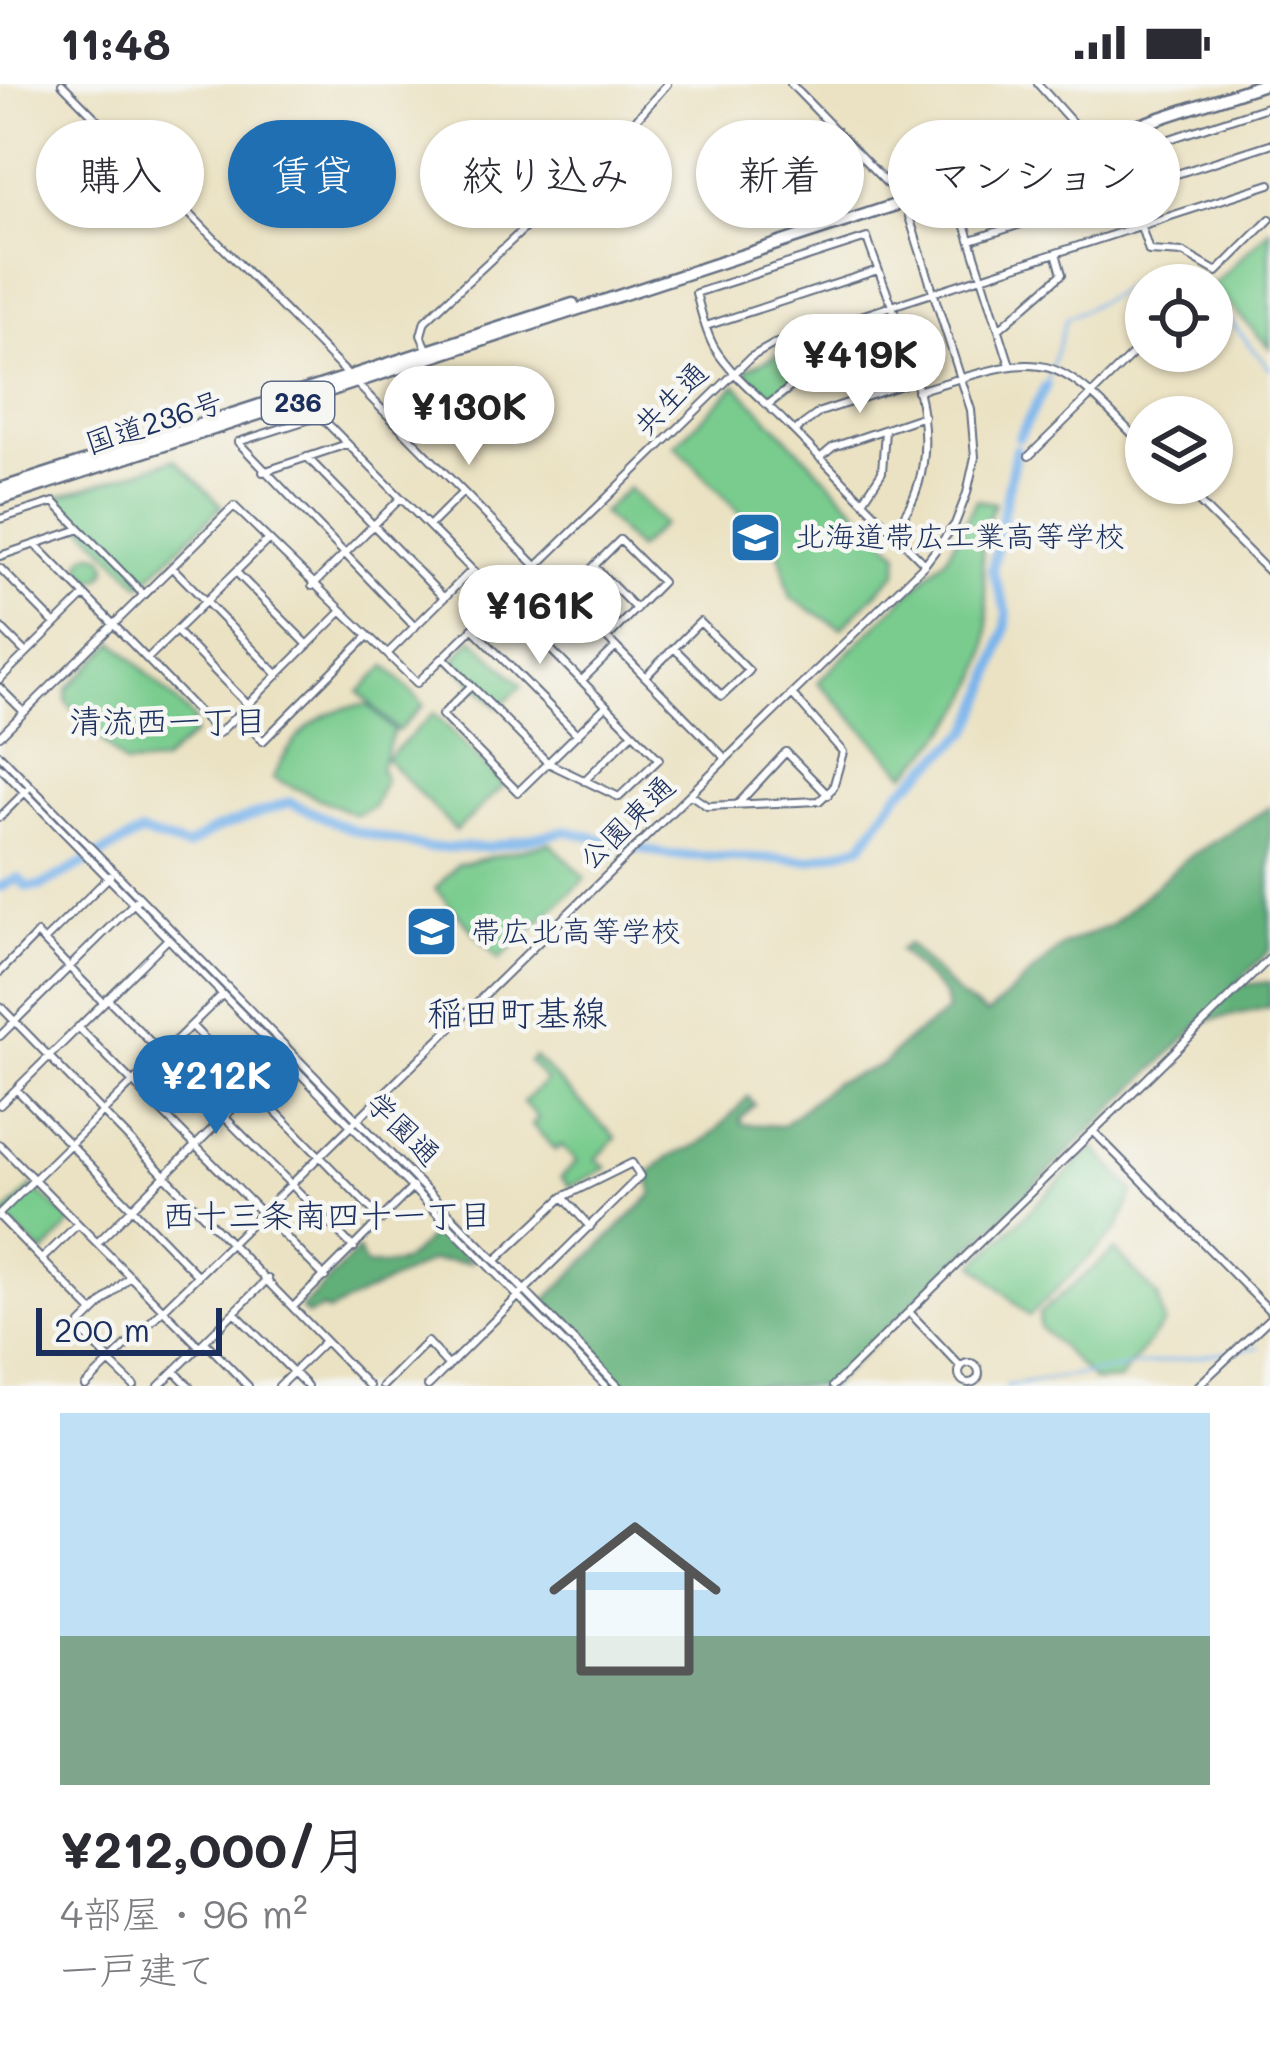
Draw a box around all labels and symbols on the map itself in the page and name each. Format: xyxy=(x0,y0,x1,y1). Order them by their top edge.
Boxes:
pin: ¥419K xyxy=(776,314,944,416)
street label: 共生通 xyxy=(624,352,716,444)
pin: ¥130K xyxy=(385,366,553,468)
street label: 国道236号 xyxy=(79,380,227,462)
road number: 236 xyxy=(262,382,334,424)
school or university icon: 北海道帯広工業高等学校 xyxy=(728,509,784,565)
place label: 北海道帯広工業高等学校 xyxy=(795,515,1125,555)
pin: ¥161K xyxy=(456,565,624,667)
district label: 清流西一丁目 xyxy=(69,698,267,741)
street label: 公園東通 xyxy=(569,765,683,878)
school or university icon: 帯広北高等学校 xyxy=(404,904,460,960)
place label: 帯広北高等学校 xyxy=(471,910,681,950)
district label: 稲田町基線 xyxy=(427,988,607,1035)
pin: ¥212K xyxy=(132,1035,300,1137)
street label: 学園通 xyxy=(358,1082,450,1174)
district label: 西十三条南四十一丁目 xyxy=(162,1192,492,1235)
scale bar xyxy=(36,1302,222,1355)

